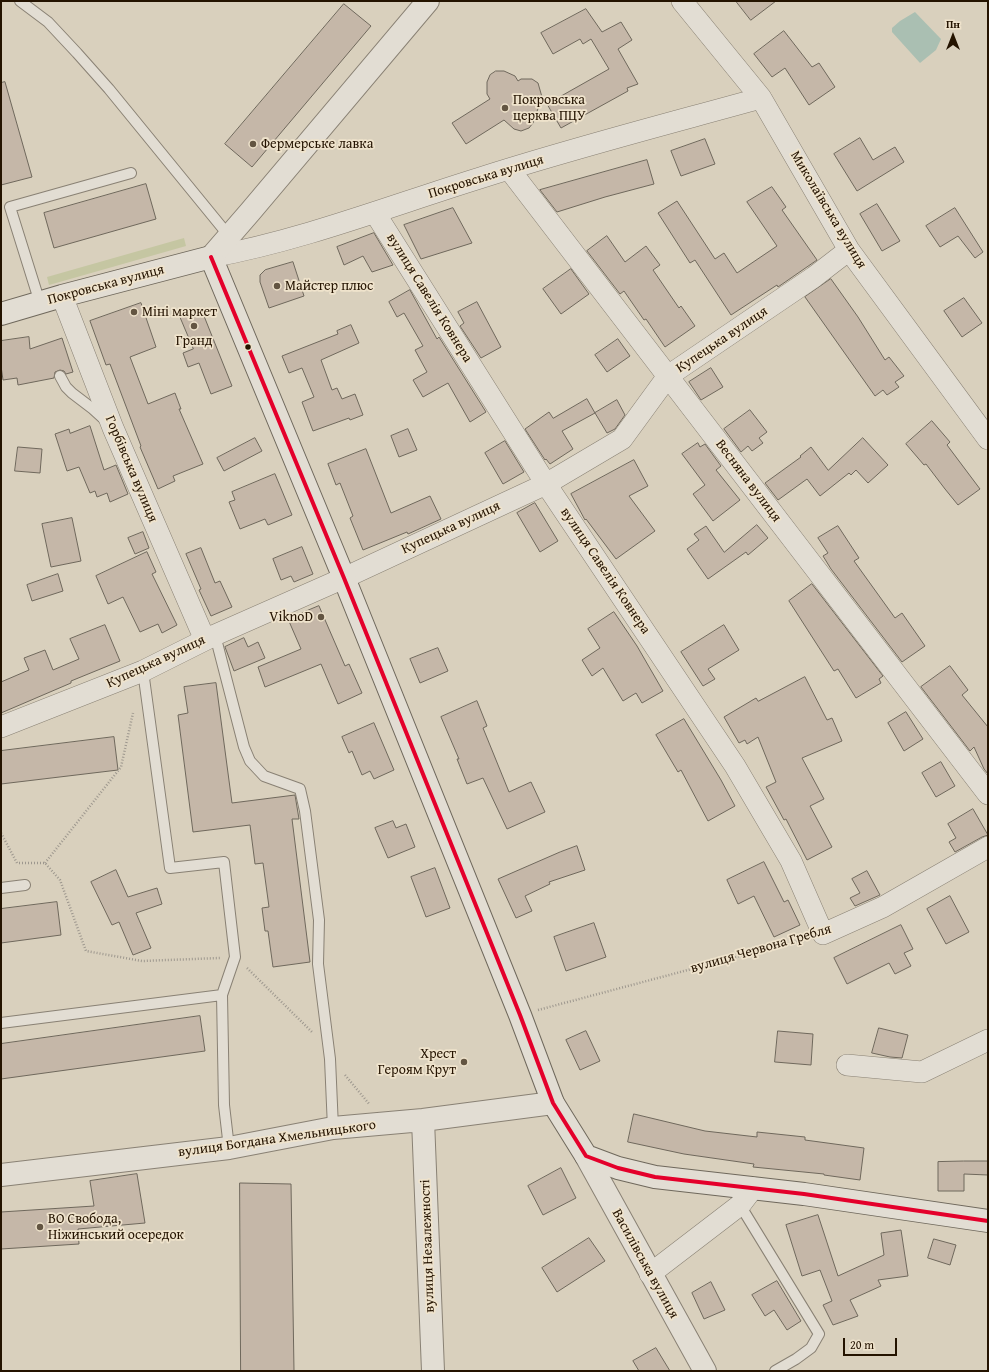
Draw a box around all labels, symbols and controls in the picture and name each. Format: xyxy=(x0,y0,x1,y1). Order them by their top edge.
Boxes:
north arrow xyxy=(933,16,973,56)
text: Пн xyxy=(946,16,960,32)
place label: Покровська церква ПЦУ xyxy=(513,92,586,124)
marker: Покровська церква ПЦУ xyxy=(500,103,510,113)
place label: Фермерське лавка xyxy=(261,136,373,152)
marker: Фермерське лавка xyxy=(248,139,258,149)
street label: Миколаївська вулиця xyxy=(786,148,870,272)
street label: Покровська вулиця xyxy=(426,151,546,203)
street label: вулиця Савелія Ковнера xyxy=(382,230,476,366)
street label: Покровська вулиця xyxy=(46,261,166,309)
place label: Майстер плюс xyxy=(285,278,373,294)
marker: Майстер плюс xyxy=(272,281,282,291)
street label: Купецька вулиця xyxy=(673,303,771,377)
place label: Міні маркет xyxy=(142,304,217,320)
marker: Міні маркет xyxy=(129,307,139,317)
marker: Гранд xyxy=(189,321,199,331)
place label: Гранд xyxy=(176,333,212,349)
unlabelled marker xyxy=(243,342,253,352)
street label: Горбівська вулиця xyxy=(101,413,161,525)
street label: Весняна вулиця xyxy=(712,436,784,526)
street label: Купецька вулиця xyxy=(399,498,503,558)
street label: вулиця Савелія Ковнера xyxy=(556,505,654,637)
place label: ViknoD xyxy=(269,609,313,625)
marker: ViknoD xyxy=(316,612,326,622)
street label: Купецька вулиця xyxy=(104,632,208,692)
street label: вулиця Червона Гребля xyxy=(689,921,833,977)
place label: Хрест Героям Крут xyxy=(378,1046,456,1078)
marker: Хрест Героям Крут xyxy=(459,1057,469,1067)
street label: вулиця Богдана Хмельницького xyxy=(177,1117,377,1161)
street label: вулиця Незалежності xyxy=(417,1179,439,1313)
street label: Василівська вулиця xyxy=(608,1206,682,1322)
place label: ВО Свобода, Ніжинський осередок xyxy=(48,1211,184,1244)
marker: ВО Свобода, Ніжинський осередок xyxy=(35,1222,45,1232)
scale bar xyxy=(845,1330,899,1356)
text: 20 m xyxy=(850,1336,874,1353)

